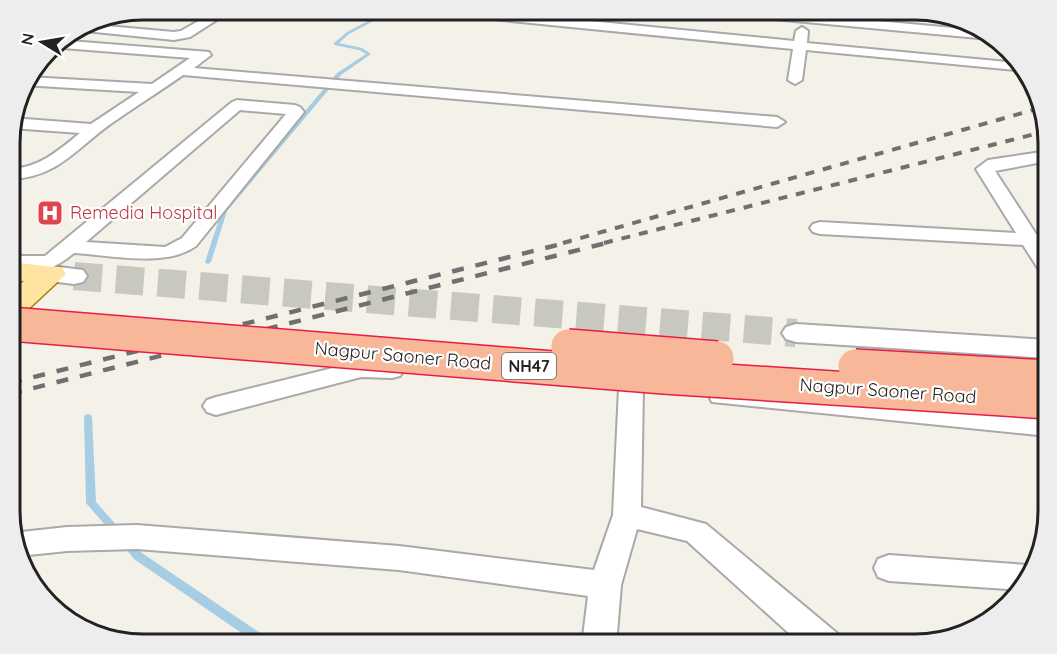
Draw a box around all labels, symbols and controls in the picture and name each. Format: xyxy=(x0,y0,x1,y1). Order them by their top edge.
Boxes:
north arrow xyxy=(12,12,72,72)
text: N xyxy=(16,31,38,47)
hospital icon: Remedia Hospital xyxy=(35,198,65,228)
place label: Remedia Hospital xyxy=(70,201,218,224)
street label: Nagpur Saoner Road xyxy=(314,336,492,375)
road number: NH47 xyxy=(502,353,556,379)
street label: Nagpur Saoner Road xyxy=(799,373,977,408)

